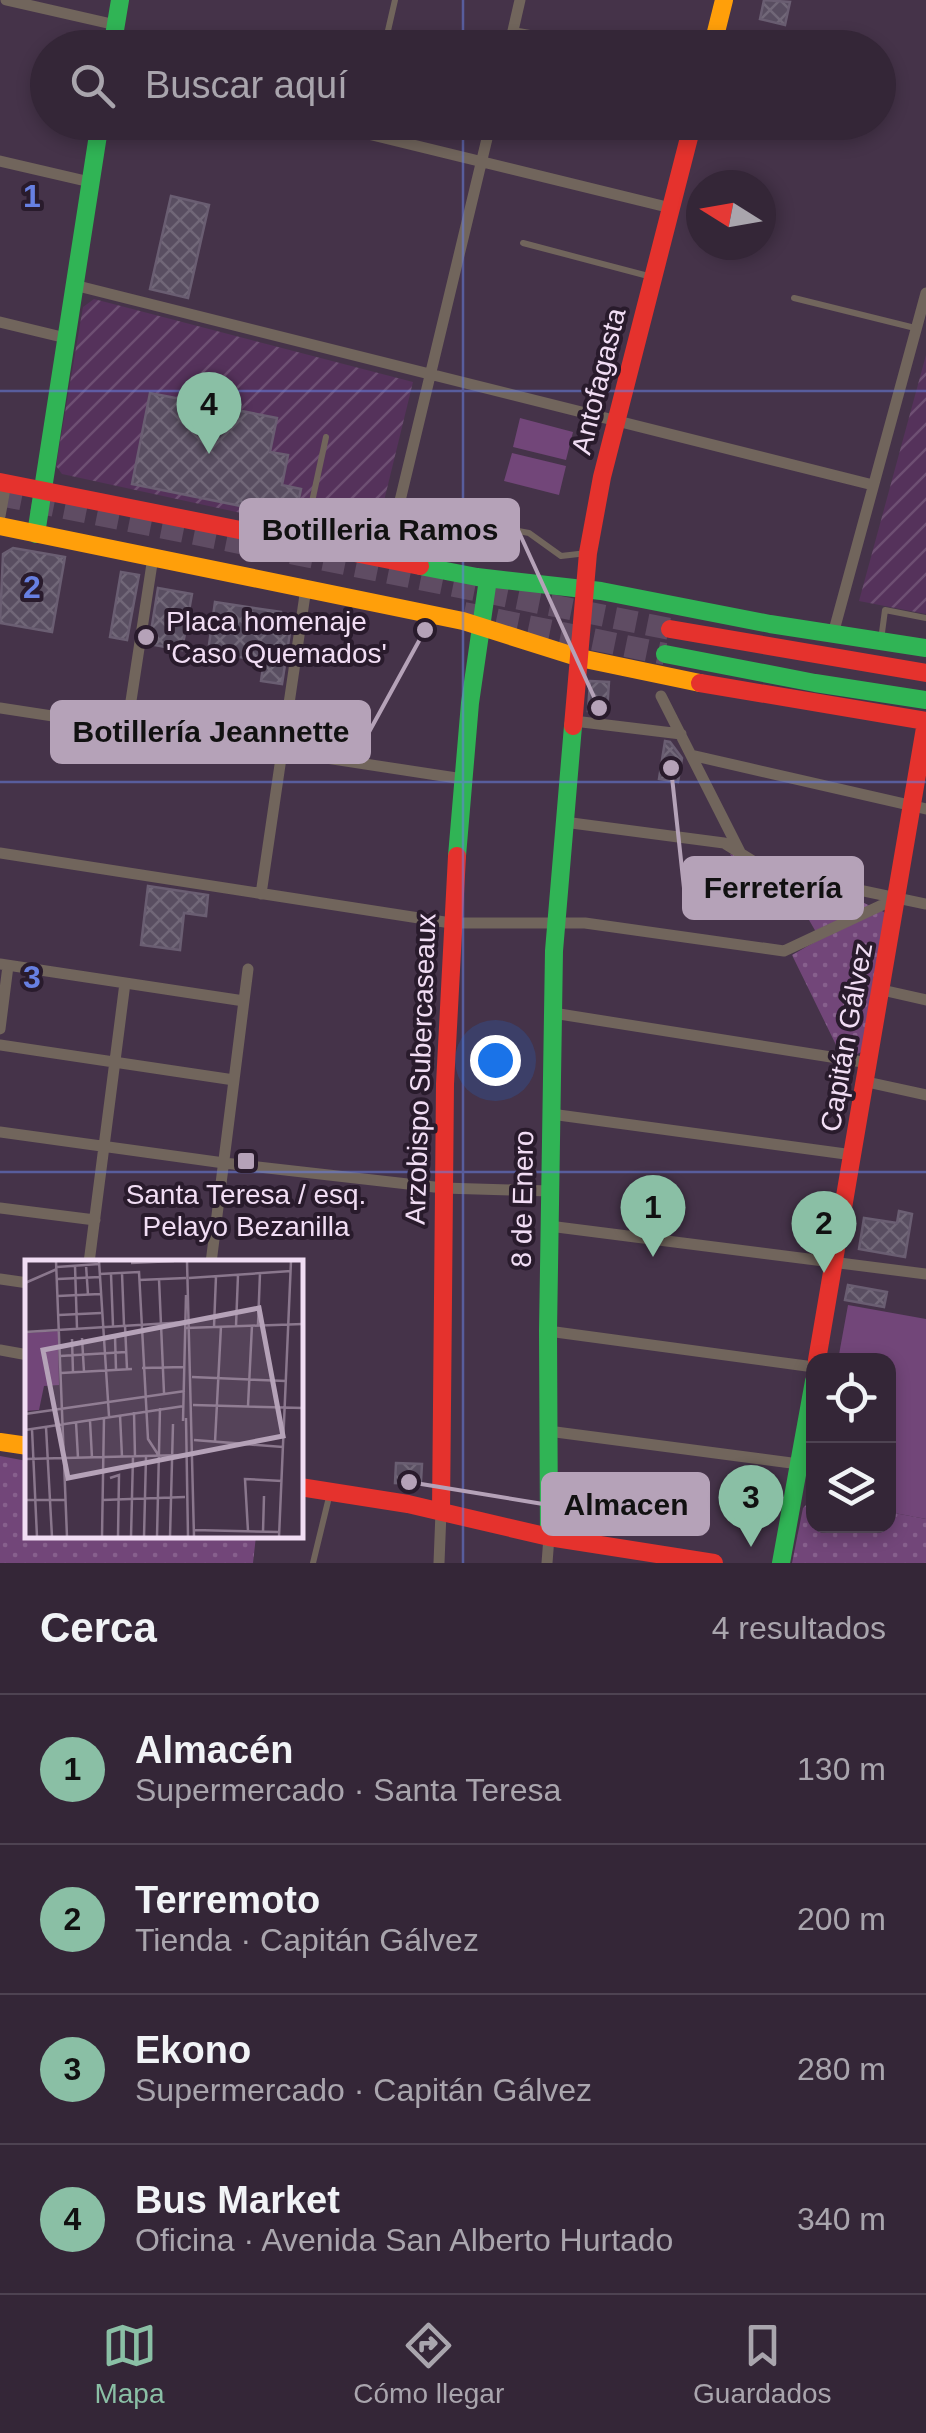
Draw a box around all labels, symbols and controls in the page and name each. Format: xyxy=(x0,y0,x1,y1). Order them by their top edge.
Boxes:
search box xyxy=(30,30,896,140)
icon: search xyxy=(65,58,120,113)
text: Buscar aquí xyxy=(145,64,348,106)
north arrow xyxy=(686,170,776,260)
text: 1 xyxy=(23,178,41,214)
street label: Antofagasta xyxy=(565,304,632,457)
pin: 4 xyxy=(176,372,242,454)
callout: Botilleria Ramos xyxy=(241,500,518,560)
text: Botilleria Ramos xyxy=(262,513,498,546)
text: 2 xyxy=(23,569,41,605)
place label: Placa homenaje 'Caso Quemados' xyxy=(166,606,387,669)
marker: Placa homenaje 'Caso Quemados' xyxy=(135,626,157,648)
callout: Botillería Jeannette xyxy=(52,702,369,762)
text: Botillería Jeannette xyxy=(73,715,349,748)
callout: Ferretería xyxy=(684,858,862,918)
text: Ferretería xyxy=(704,871,843,904)
street label: Arzobispo Subercaseaux xyxy=(400,913,441,1225)
street label: Capitán Gálvez xyxy=(815,940,878,1134)
text: 3 xyxy=(23,959,41,995)
your location xyxy=(470,1035,521,1086)
street label: 8 de Enero xyxy=(506,1130,539,1268)
marker: Santa Teresa / esq. Pelayo Bezanilla xyxy=(235,1150,257,1172)
pin: 1 xyxy=(620,1174,686,1257)
place label: Santa Teresa / esq. Pelayo Bezanilla xyxy=(126,1179,366,1242)
pin: 2 xyxy=(792,1190,856,1273)
inset map xyxy=(25,1260,302,1538)
map controls xyxy=(806,1353,896,1533)
button: locate xyxy=(806,1353,896,1443)
button: layers xyxy=(806,1443,896,1533)
pin: 3 xyxy=(718,1464,784,1547)
callout: Almacen xyxy=(543,1474,708,1534)
text: Almacen xyxy=(563,1488,689,1521)
text: Cerca xyxy=(40,1604,157,1651)
text: 4 resultados xyxy=(712,1610,886,1646)
text: Almacén xyxy=(135,1729,293,1771)
text: 1 xyxy=(64,1751,81,1787)
text: 130 m xyxy=(797,1751,886,1787)
text: Supermercado · Santa Teresa xyxy=(135,1772,561,1808)
text: Terremoto xyxy=(135,1879,320,1921)
text: 2 xyxy=(64,1901,81,1937)
text: 200 m xyxy=(797,1901,886,1937)
text: Tienda · Capitán Gálvez xyxy=(135,1922,479,1958)
text: Ekono xyxy=(135,2029,251,2071)
text: 3 xyxy=(64,2051,81,2087)
text: 280 m xyxy=(797,2051,886,2087)
text: Supermercado · Capitán Gálvez xyxy=(135,2072,592,2108)
text: Bus Market xyxy=(135,2179,340,2221)
text: 4 xyxy=(64,2201,81,2237)
text: 340 m xyxy=(797,2201,886,2237)
text: Oficina · Avenida San Alberto Hurtado xyxy=(135,2222,673,2258)
tab: Mapa xyxy=(94,2318,164,2410)
tab: Cómo llegar xyxy=(353,2318,504,2410)
tab: Guardados xyxy=(693,2318,832,2410)

